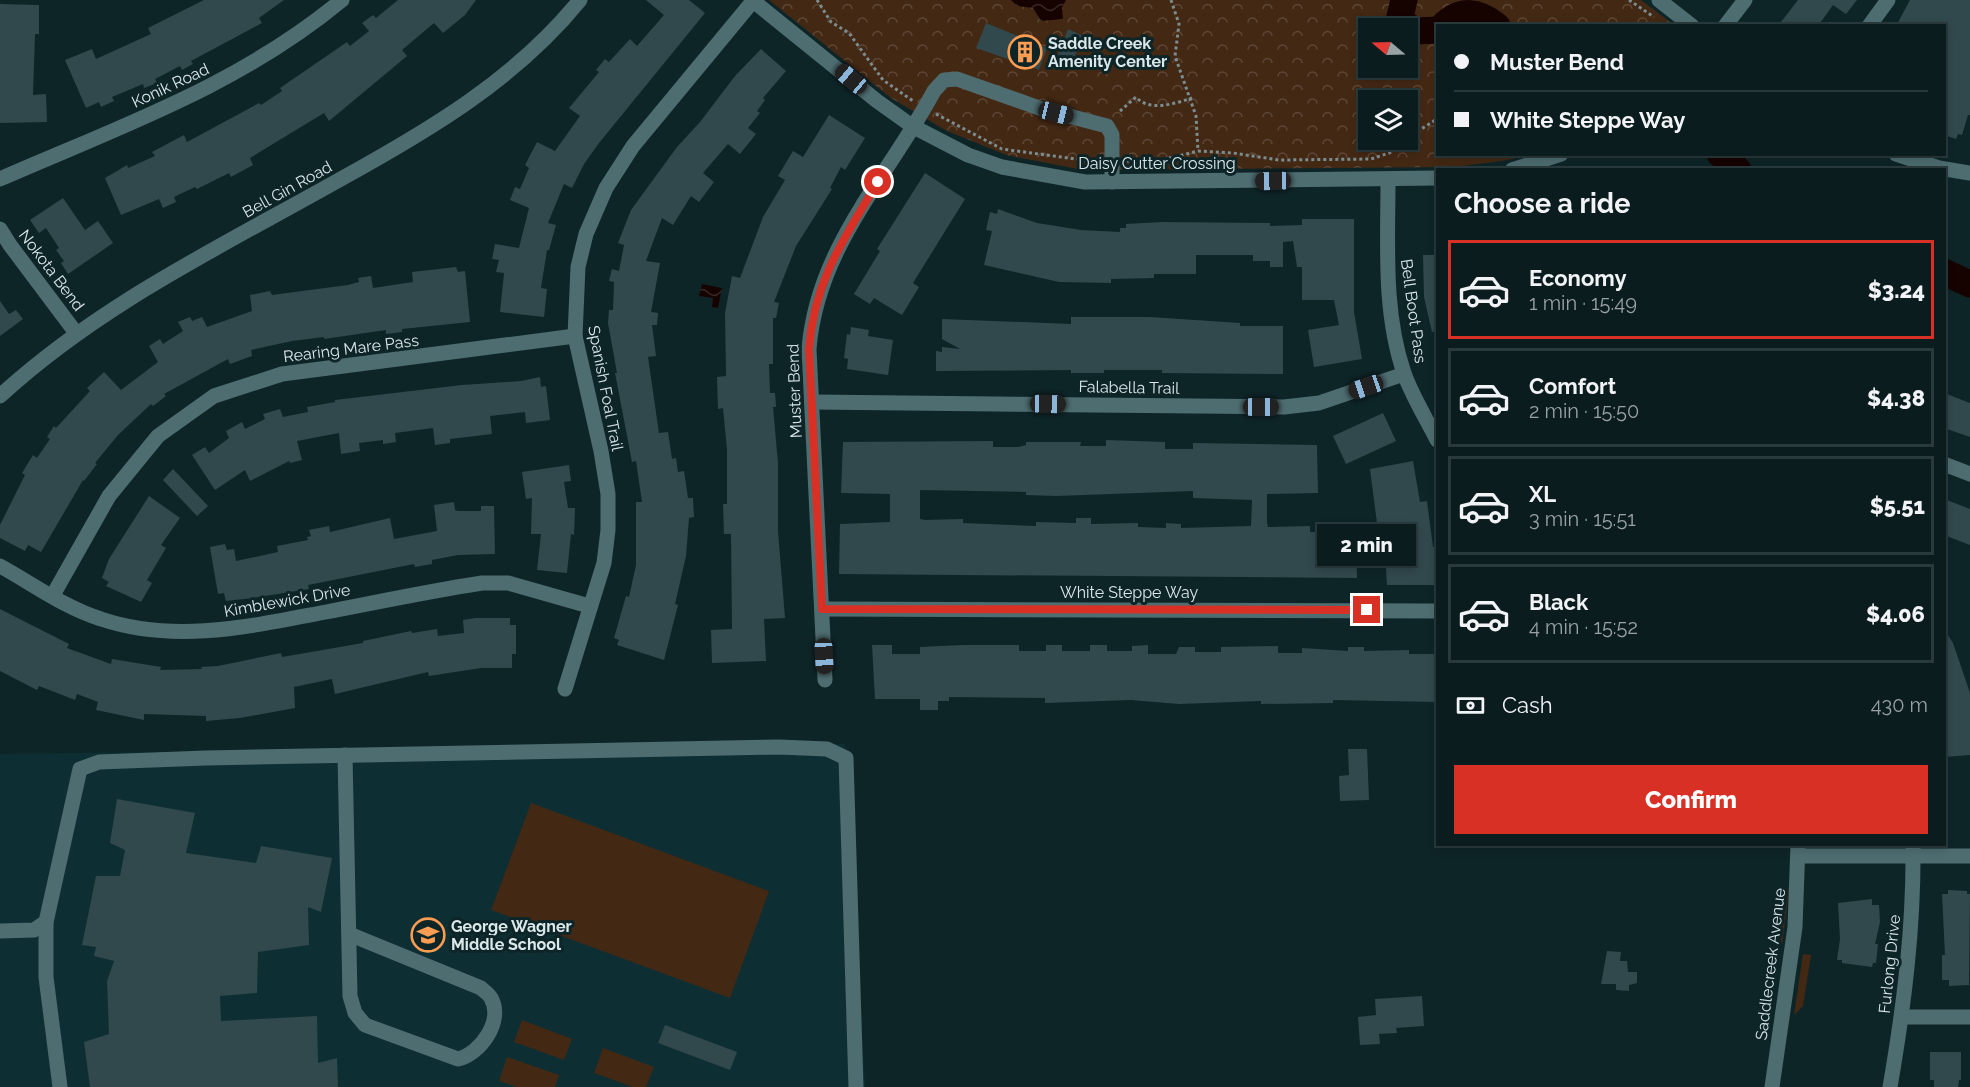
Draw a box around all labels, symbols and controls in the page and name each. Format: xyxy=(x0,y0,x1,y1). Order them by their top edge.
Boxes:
north arrow xyxy=(1358,18,1418,78)
map controls xyxy=(1358,18,1418,150)
building icon: Saddle Creek Amenity Center xyxy=(1007,34,1043,70)
place label: Saddle Creek Amenity Center xyxy=(1048,34,1167,71)
text: Muster Bend xyxy=(1490,49,1624,75)
street label: Konik Road xyxy=(129,59,212,112)
car xyxy=(831,61,871,97)
button: layers xyxy=(1358,90,1418,150)
car xyxy=(1036,100,1076,126)
text: White Steppe Way xyxy=(1490,107,1685,133)
street label: Daisy Cutter Crossing xyxy=(1078,154,1236,173)
street label: Bell Gin Road xyxy=(239,157,335,222)
route start xyxy=(864,168,891,195)
car xyxy=(1255,172,1291,190)
text: Choose a ride xyxy=(1454,188,1630,219)
street label: Nokota Bend xyxy=(15,226,88,315)
street label: Bell Boot Pass xyxy=(1397,258,1430,365)
icon: car xyxy=(1457,263,1511,317)
text: Economy xyxy=(1529,265,1627,291)
text: $3.24 xyxy=(1868,277,1925,303)
text: 1 min · 15:49 xyxy=(1529,291,1637,315)
street label: Spanish Foal Trail xyxy=(584,324,627,453)
street label: Rearing Mare Pass xyxy=(282,331,420,366)
street label: Muster Bend xyxy=(783,343,806,439)
icon: car xyxy=(1457,371,1511,425)
car xyxy=(1346,373,1386,401)
text: Comfort xyxy=(1529,373,1616,399)
street label: Falabella Trail xyxy=(1078,377,1180,398)
text: $4.38 xyxy=(1867,385,1925,411)
car xyxy=(1030,395,1066,413)
car xyxy=(1243,398,1279,416)
text: 2 min · 15:50 xyxy=(1529,399,1639,423)
icon: car xyxy=(1457,479,1511,533)
text: XL xyxy=(1529,481,1556,507)
text: $5.51 xyxy=(1870,493,1925,519)
text: 3 min · 15:51 xyxy=(1529,507,1636,531)
callout: 2 min xyxy=(1318,523,1416,565)
text: 2 min xyxy=(1340,533,1393,557)
street label: Kimblewick Drive xyxy=(222,580,352,621)
street label: White Steppe Way xyxy=(1060,583,1198,602)
icon: car xyxy=(1457,587,1511,641)
text: Black xyxy=(1529,589,1588,615)
route end xyxy=(1353,596,1380,623)
text: $4.06 xyxy=(1866,601,1925,627)
text: 4 min · 15:52 xyxy=(1529,615,1638,639)
car xyxy=(814,638,834,674)
icon: cash xyxy=(1454,689,1487,722)
text: Cash xyxy=(1502,692,1553,718)
text: 430 m xyxy=(1871,693,1928,717)
button: Confirm xyxy=(1454,765,1928,834)
street label: Saddlecreek Avenue xyxy=(1752,887,1789,1041)
street label: Furlong Drive xyxy=(1875,914,1904,1014)
school or university icon: George Wagner Middle School xyxy=(410,917,446,953)
place label: George Wagner Middle School xyxy=(451,917,572,954)

